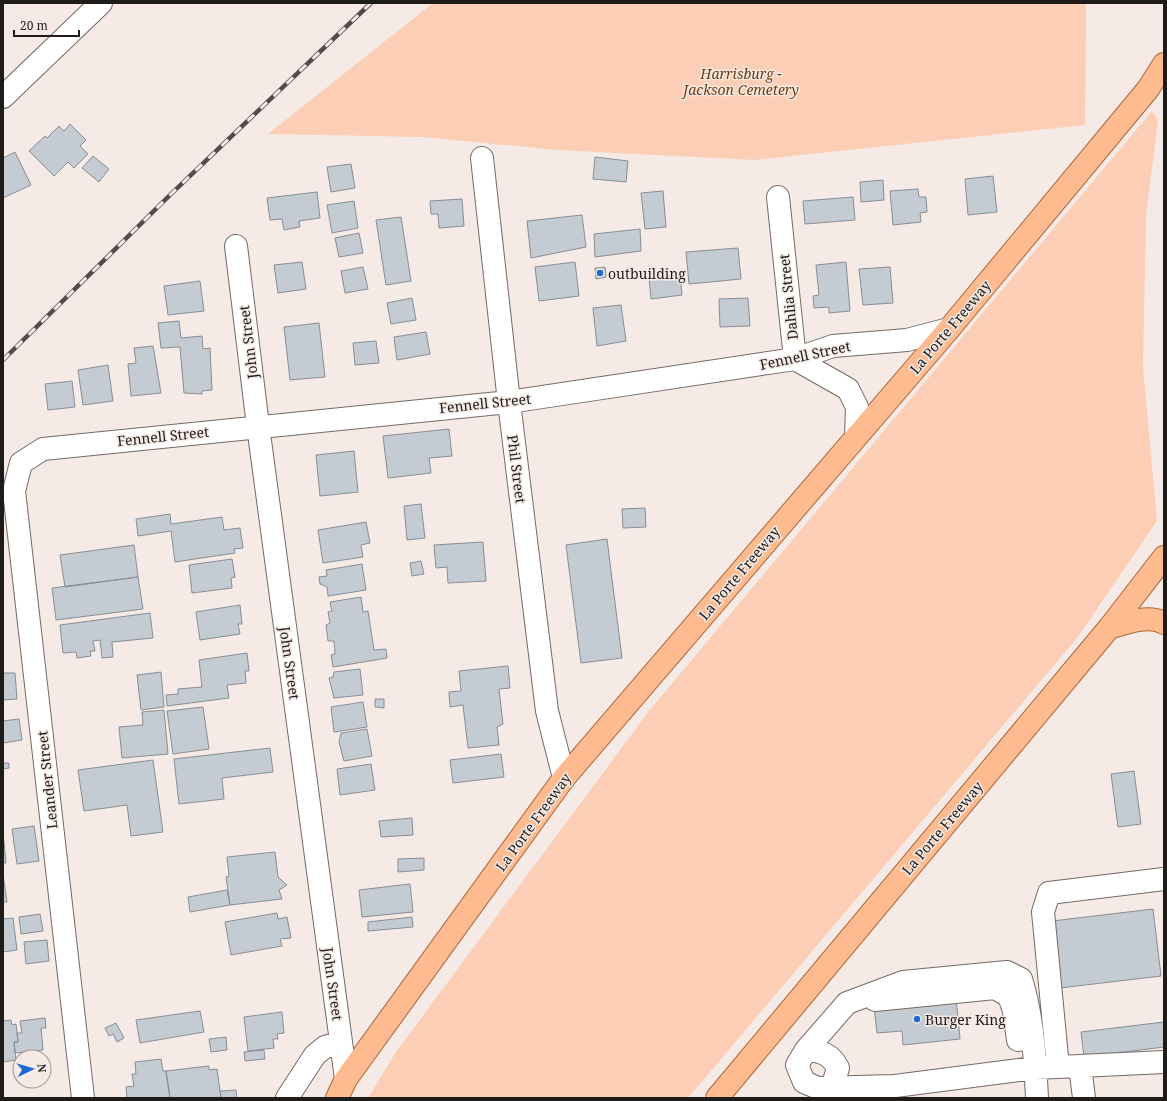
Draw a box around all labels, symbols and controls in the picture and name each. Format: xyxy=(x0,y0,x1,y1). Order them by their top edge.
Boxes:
scale bar xyxy=(14,12,79,38)
text: 20 m xyxy=(20,17,48,34)
park label: Harrisburg - Jackson Cemetery xyxy=(680,64,799,99)
street label: Dahlia Street xyxy=(774,253,802,341)
place label: outbuilding xyxy=(608,264,686,283)
marker: outbuilding xyxy=(595,268,605,278)
street label: La Porte Freeway xyxy=(905,276,995,378)
street label: John Street xyxy=(234,304,262,381)
street label: Fennell Street xyxy=(758,336,852,374)
street label: Fennell Street xyxy=(438,389,532,417)
street label: Fennell Street xyxy=(116,422,210,450)
street label: Phil Street xyxy=(503,434,531,504)
street label: La Porte Freeway xyxy=(694,522,784,624)
street label: John Street xyxy=(275,624,305,701)
street label: Leander Street xyxy=(32,730,62,830)
street label: La Porte Freeway xyxy=(491,769,575,875)
street label: La Porte Freeway xyxy=(897,777,987,879)
street label: John Street xyxy=(318,945,348,1022)
place label: Burger King xyxy=(925,1010,1006,1029)
marker: Burger King xyxy=(912,1014,922,1024)
north arrow xyxy=(12,1049,52,1089)
text: N xyxy=(35,1063,50,1073)

